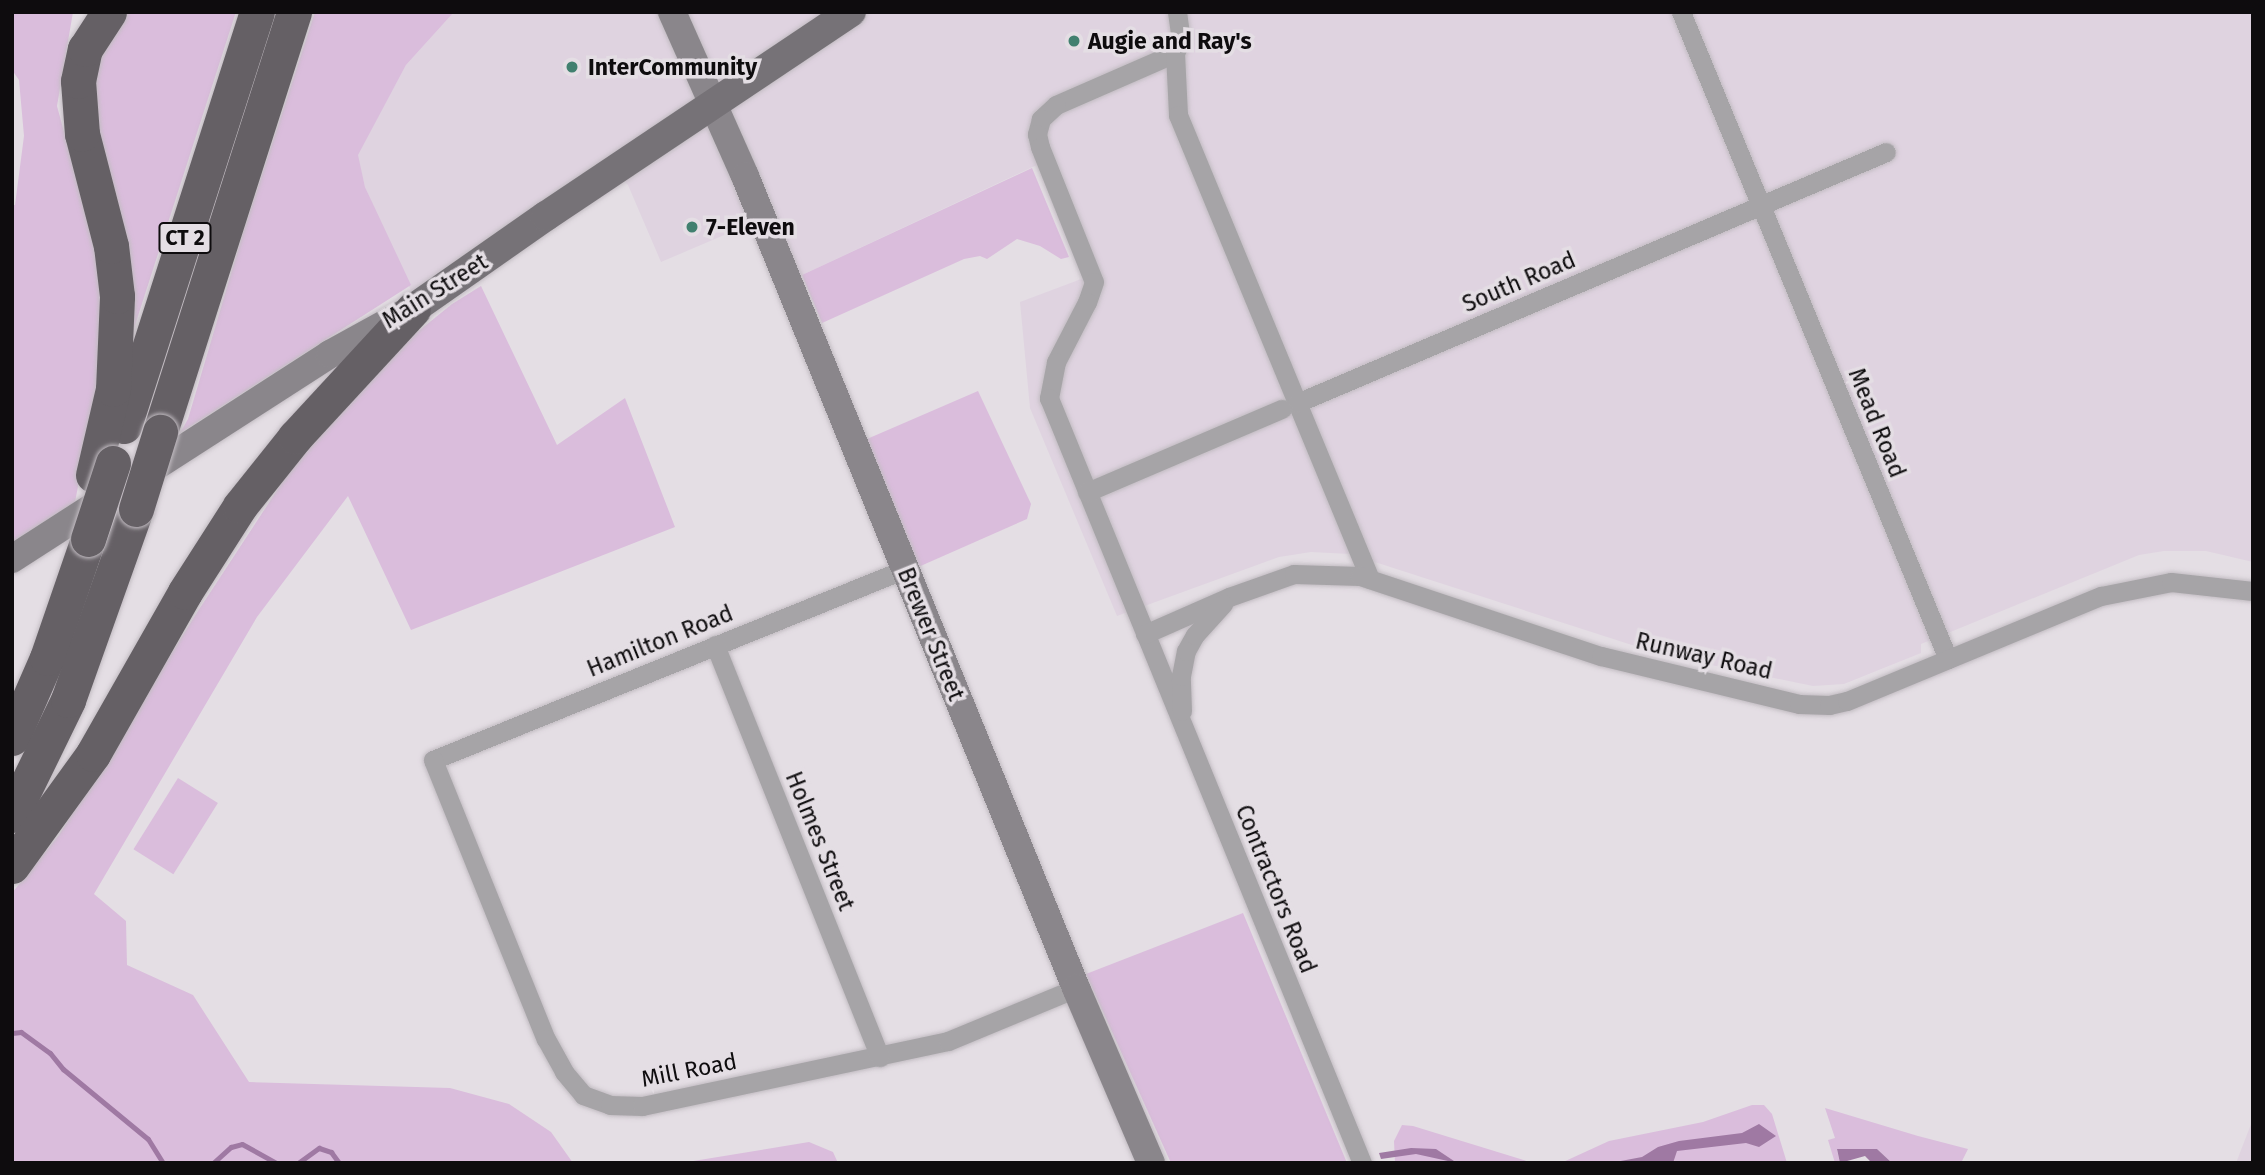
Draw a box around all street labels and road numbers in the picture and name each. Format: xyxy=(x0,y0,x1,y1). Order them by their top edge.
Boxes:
road number: CT 2 xyxy=(157,220,213,256)
street label: South Road xyxy=(1458,246,1580,318)
street label: Main Street xyxy=(377,248,493,334)
street label: Mead Road xyxy=(1843,364,1911,482)
street label: Brewer Street xyxy=(892,563,970,705)
street label: Hamilton Road xyxy=(583,599,737,683)
street label: Runway Road xyxy=(1633,627,1775,685)
street label: Holmes Street xyxy=(780,768,860,914)
street label: Contractors Road xyxy=(1230,801,1322,977)
street label: Mill Road xyxy=(639,1047,739,1093)

